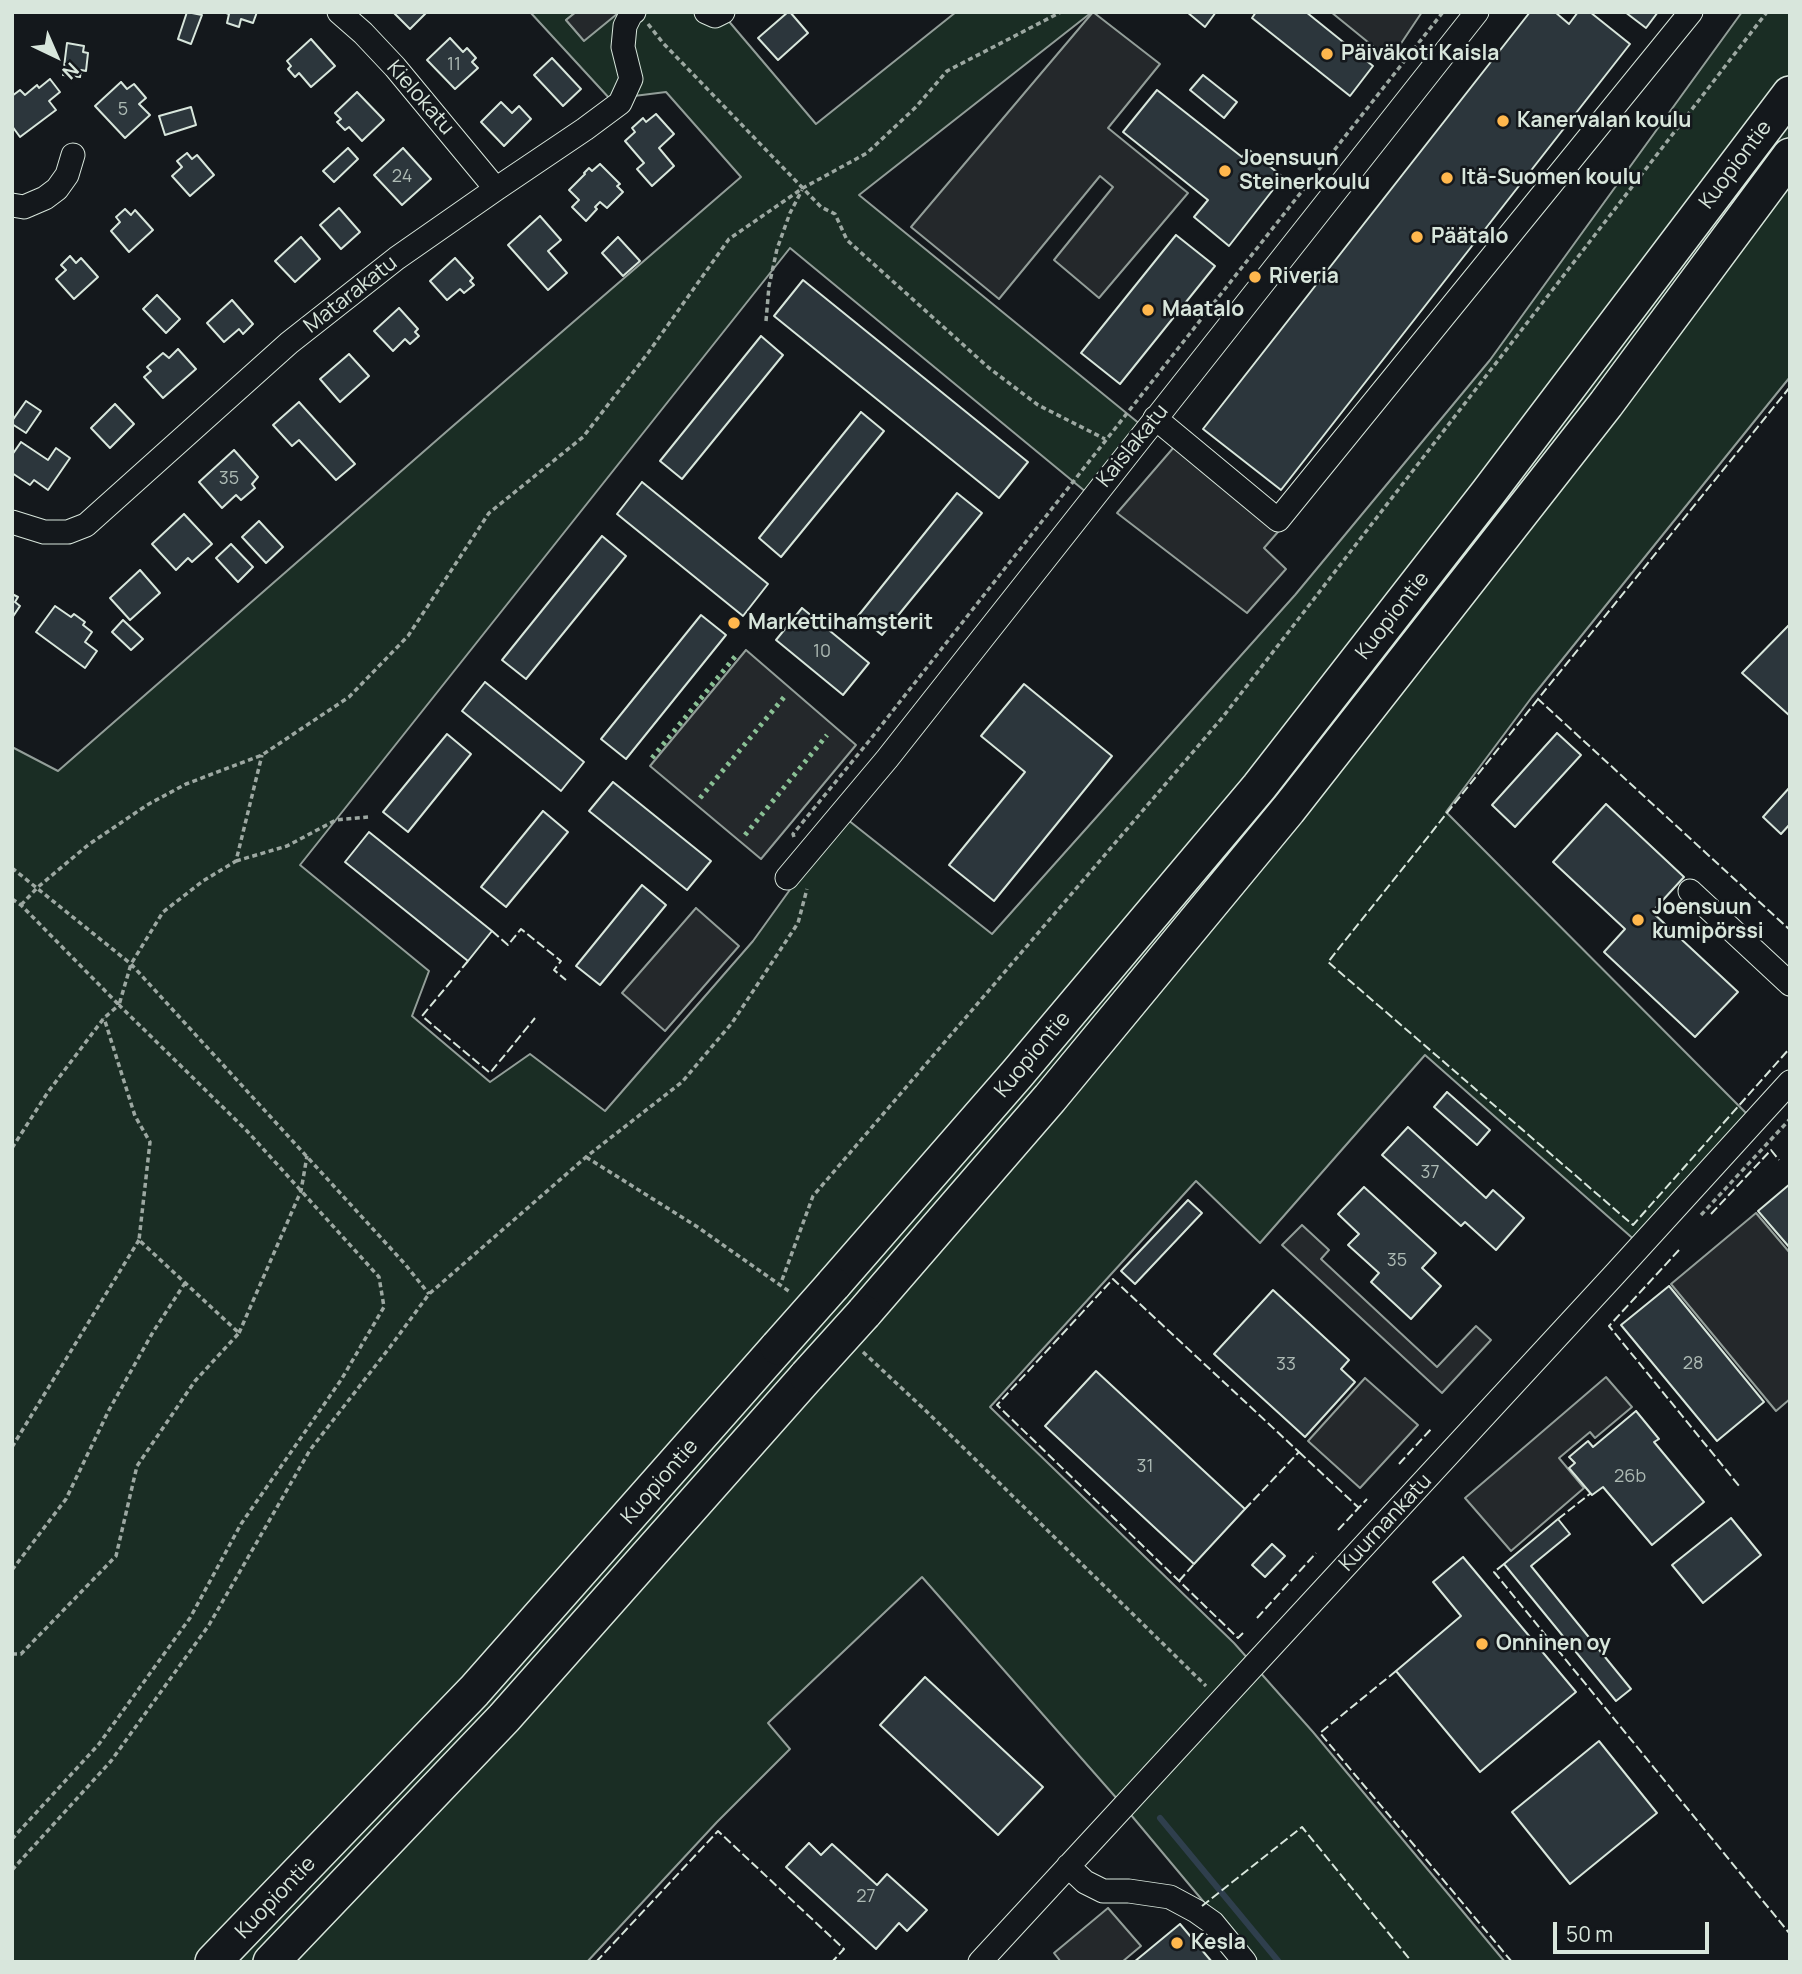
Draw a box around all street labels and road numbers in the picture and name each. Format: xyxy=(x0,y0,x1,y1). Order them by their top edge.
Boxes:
street label: Kielokatu xyxy=(381,56,459,140)
street label: Kuopiontie xyxy=(1695,116,1777,214)
street label: Matarakatu xyxy=(299,251,403,339)
street label: Kaislakatu xyxy=(1092,399,1174,493)
street label: Kuopiontie xyxy=(1351,567,1435,665)
street label: Kuopiontie xyxy=(990,1007,1076,1103)
street label: Kuopiontie xyxy=(616,1434,704,1530)
street label: Kuurnankatu xyxy=(1335,1469,1437,1577)
street label: Kuopiontie xyxy=(231,1852,321,1944)

